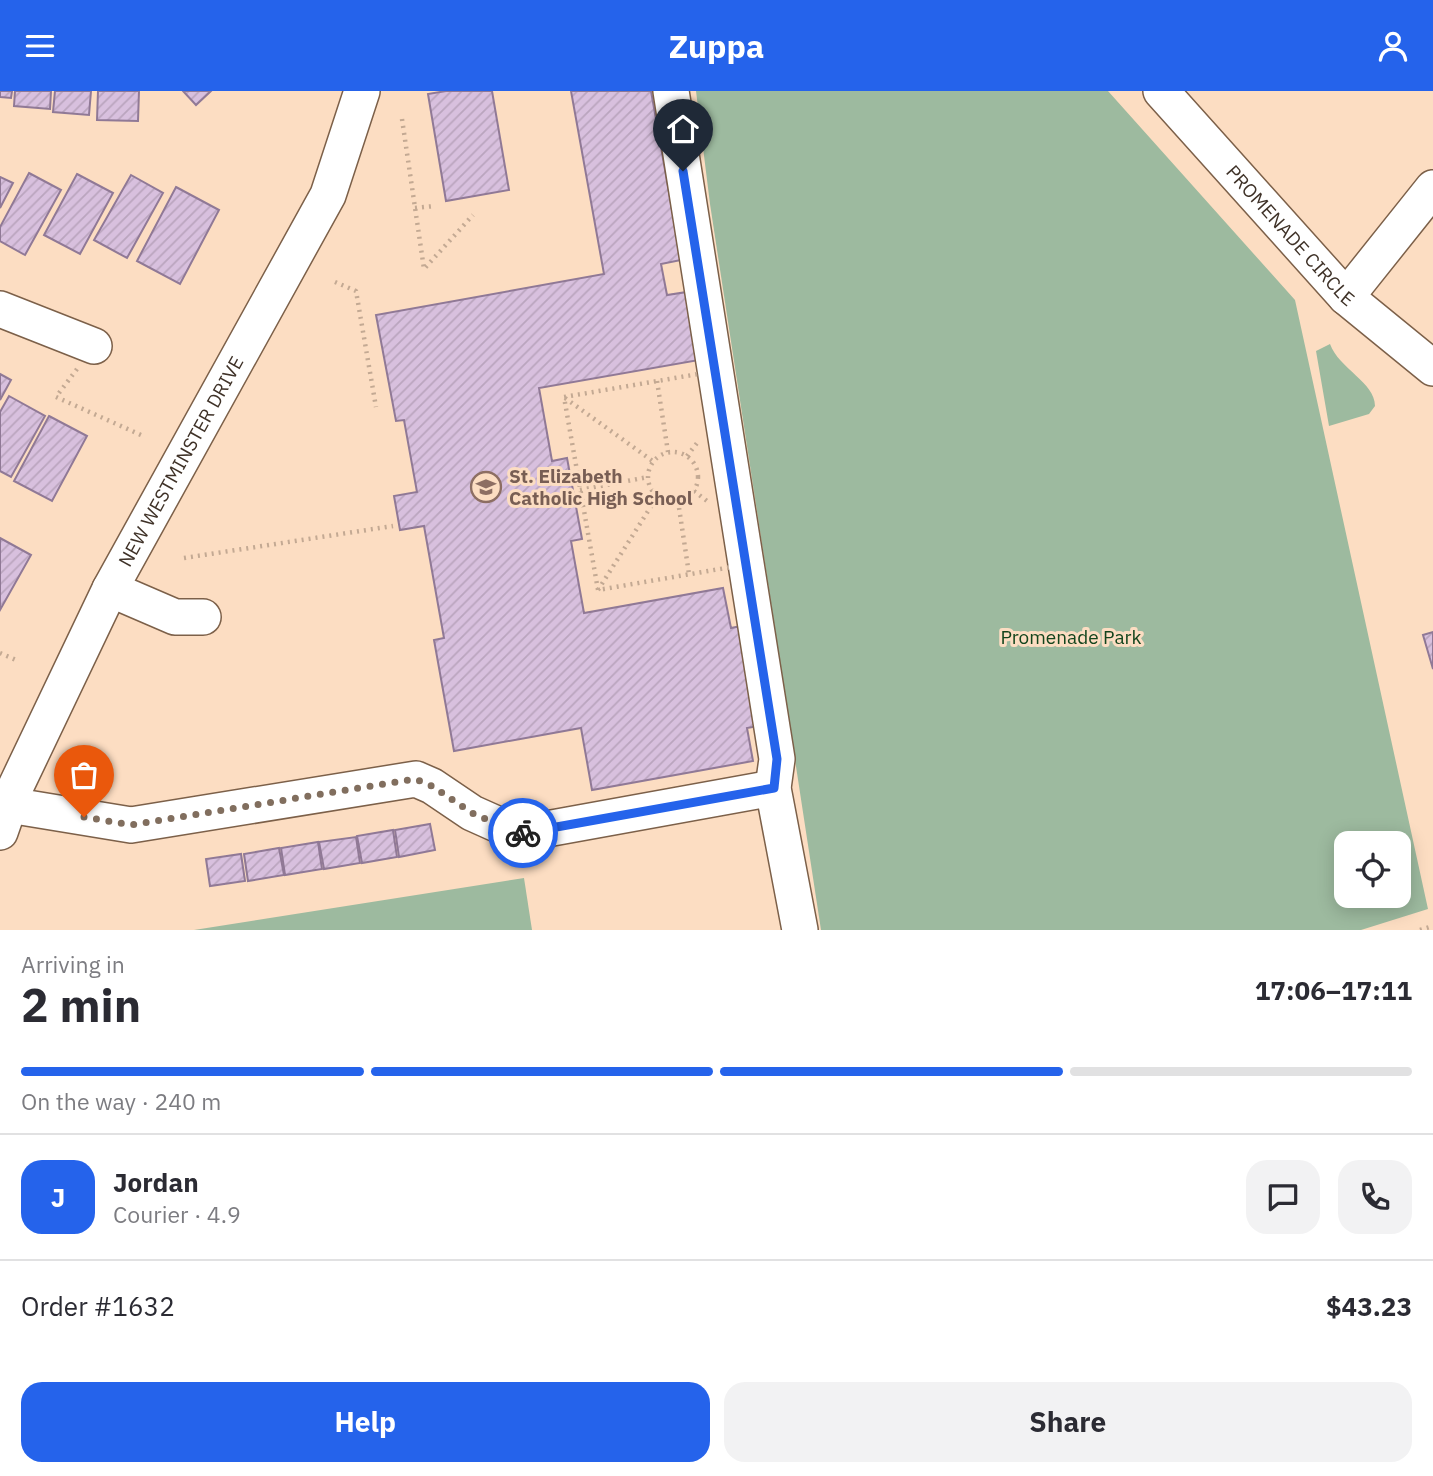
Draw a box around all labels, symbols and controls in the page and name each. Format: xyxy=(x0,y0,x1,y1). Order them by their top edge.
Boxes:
text: Zuppa xyxy=(669,25,764,67)
icon: menu xyxy=(21,27,59,65)
icon: person xyxy=(1374,27,1412,65)
pin xyxy=(653,99,713,171)
icon: home xyxy=(664,110,702,148)
street label: PROMENADE CIRCLE xyxy=(1221,160,1360,311)
street label: NEW WESTMINSTER DRIVE xyxy=(113,352,248,571)
place label: St. Elizabeth Catholic High School xyxy=(509,464,693,510)
school or university icon: St. Elizabeth Catholic High School xyxy=(469,470,503,504)
park label: Promenade Park xyxy=(1000,625,1142,649)
pin xyxy=(54,745,114,817)
icon: bag xyxy=(65,756,103,794)
courier xyxy=(488,798,558,868)
icon: bike xyxy=(504,814,542,852)
map controls xyxy=(1334,831,1411,908)
button: locate xyxy=(1334,831,1411,908)
text: Arriving in xyxy=(21,949,125,979)
text: 17:06–17:11 xyxy=(1255,973,1412,1007)
text: 2 min xyxy=(21,975,141,1035)
text: On the way · 240 m xyxy=(21,1086,221,1116)
button: chat xyxy=(1246,1160,1320,1234)
button: phone xyxy=(1338,1160,1412,1234)
text: Jordan xyxy=(113,1165,199,1199)
text: J xyxy=(51,1180,65,1214)
text: Courier · 4.9 xyxy=(113,1199,241,1229)
text: Order #1632 xyxy=(21,1289,175,1323)
text: $43.23 xyxy=(1326,1289,1412,1323)
button: Help xyxy=(21,1382,710,1462)
button: Share xyxy=(724,1382,1412,1462)

